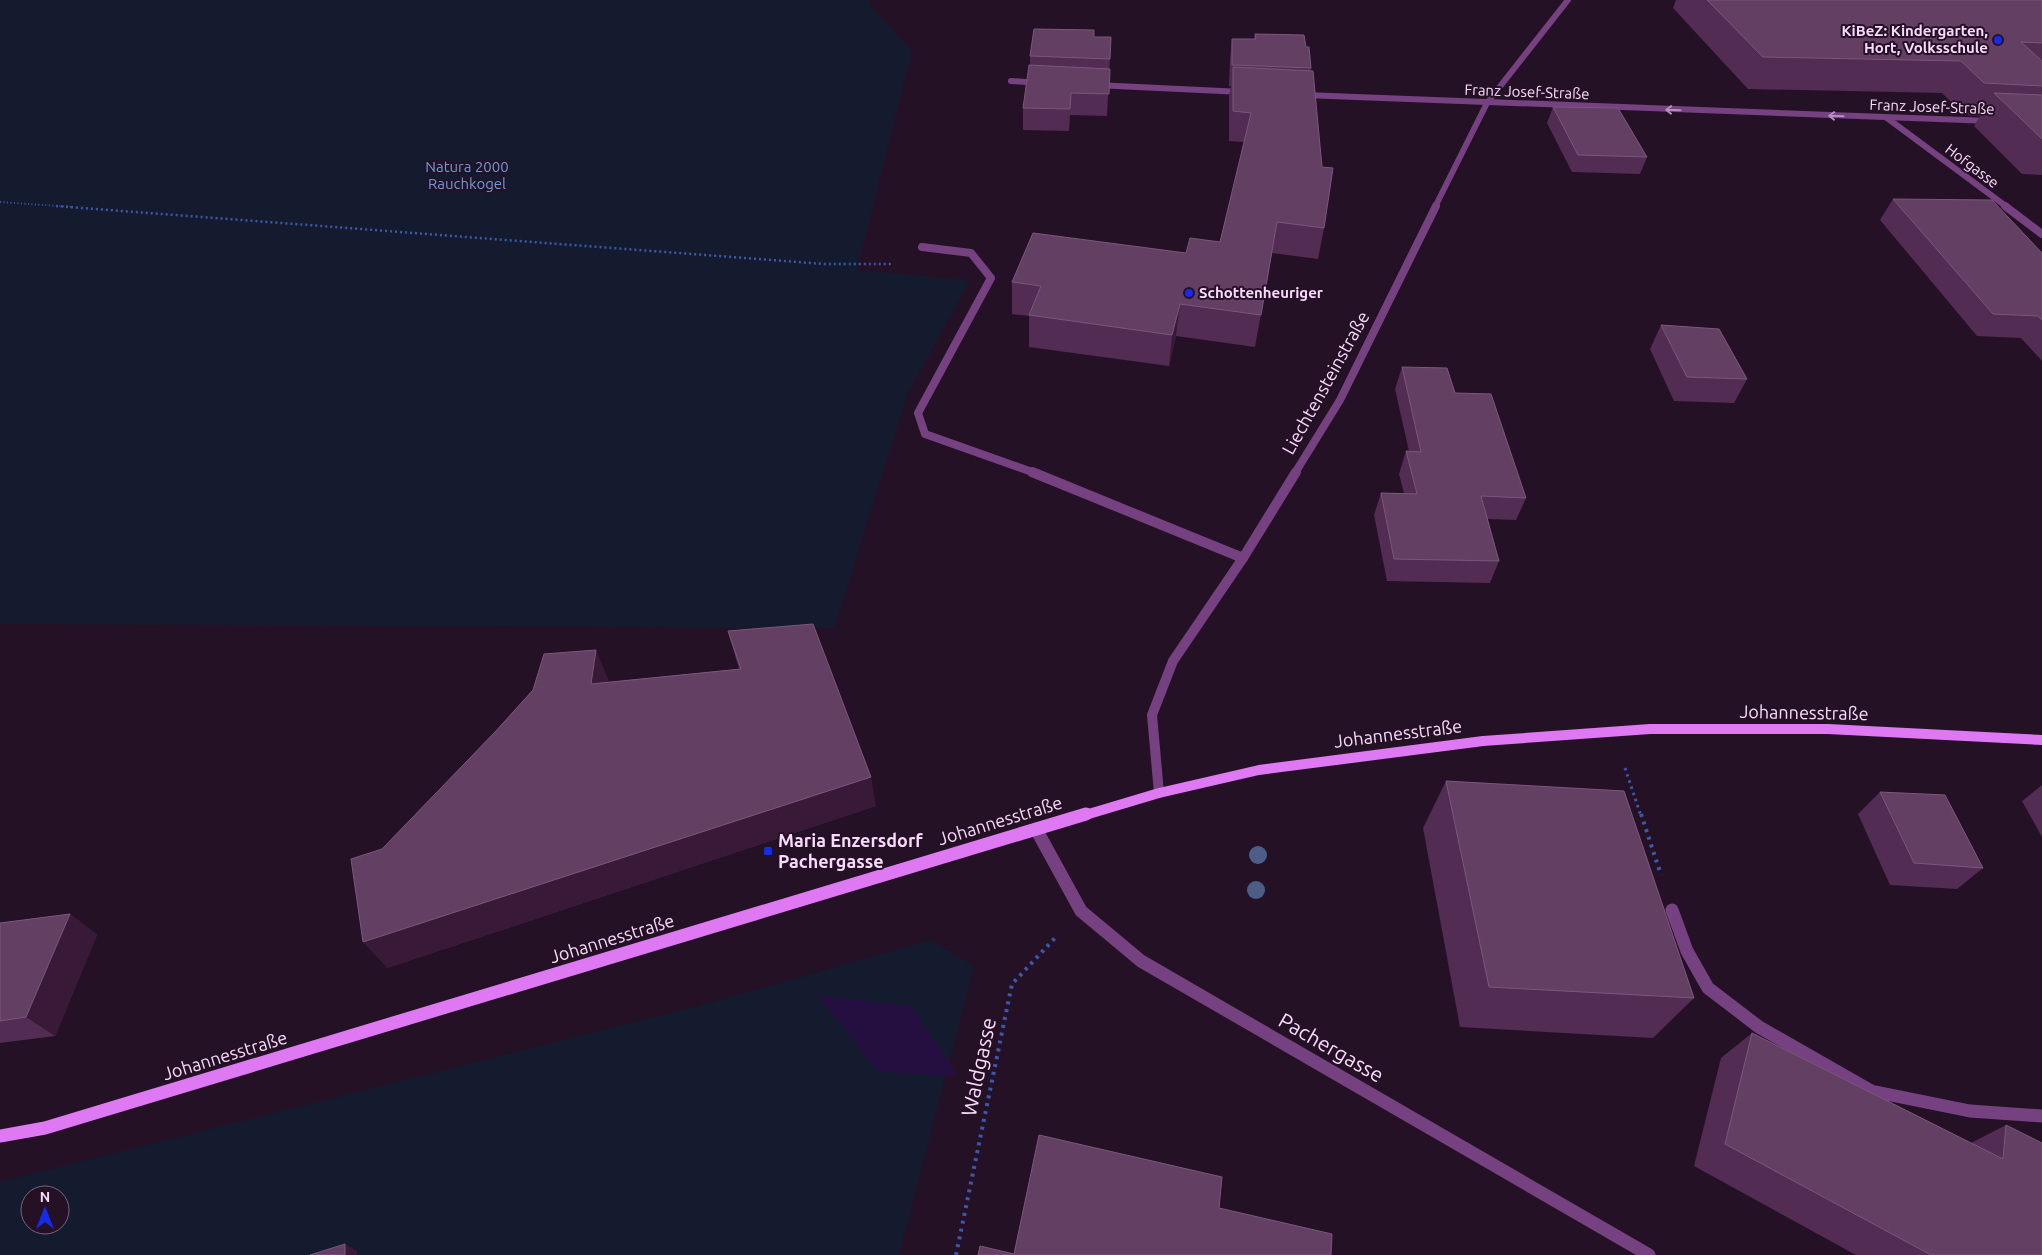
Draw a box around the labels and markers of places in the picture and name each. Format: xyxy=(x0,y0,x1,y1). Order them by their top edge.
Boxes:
place label: KiBeZ: Kindergarten, Hort, Volksschule xyxy=(1841,22,1988,56)
marker: KiBeZ: Kindergarten, Hort, Volksschule xyxy=(1992,34,2004,46)
place label: Schottenheuriger xyxy=(1199,284,1324,301)
marker: Schottenheuriger xyxy=(1183,287,1195,299)
place label: Maria Enzersdorf Pachergasse xyxy=(778,830,923,871)
marker: Maria Enzersdorf Pachergasse xyxy=(762,845,774,857)

